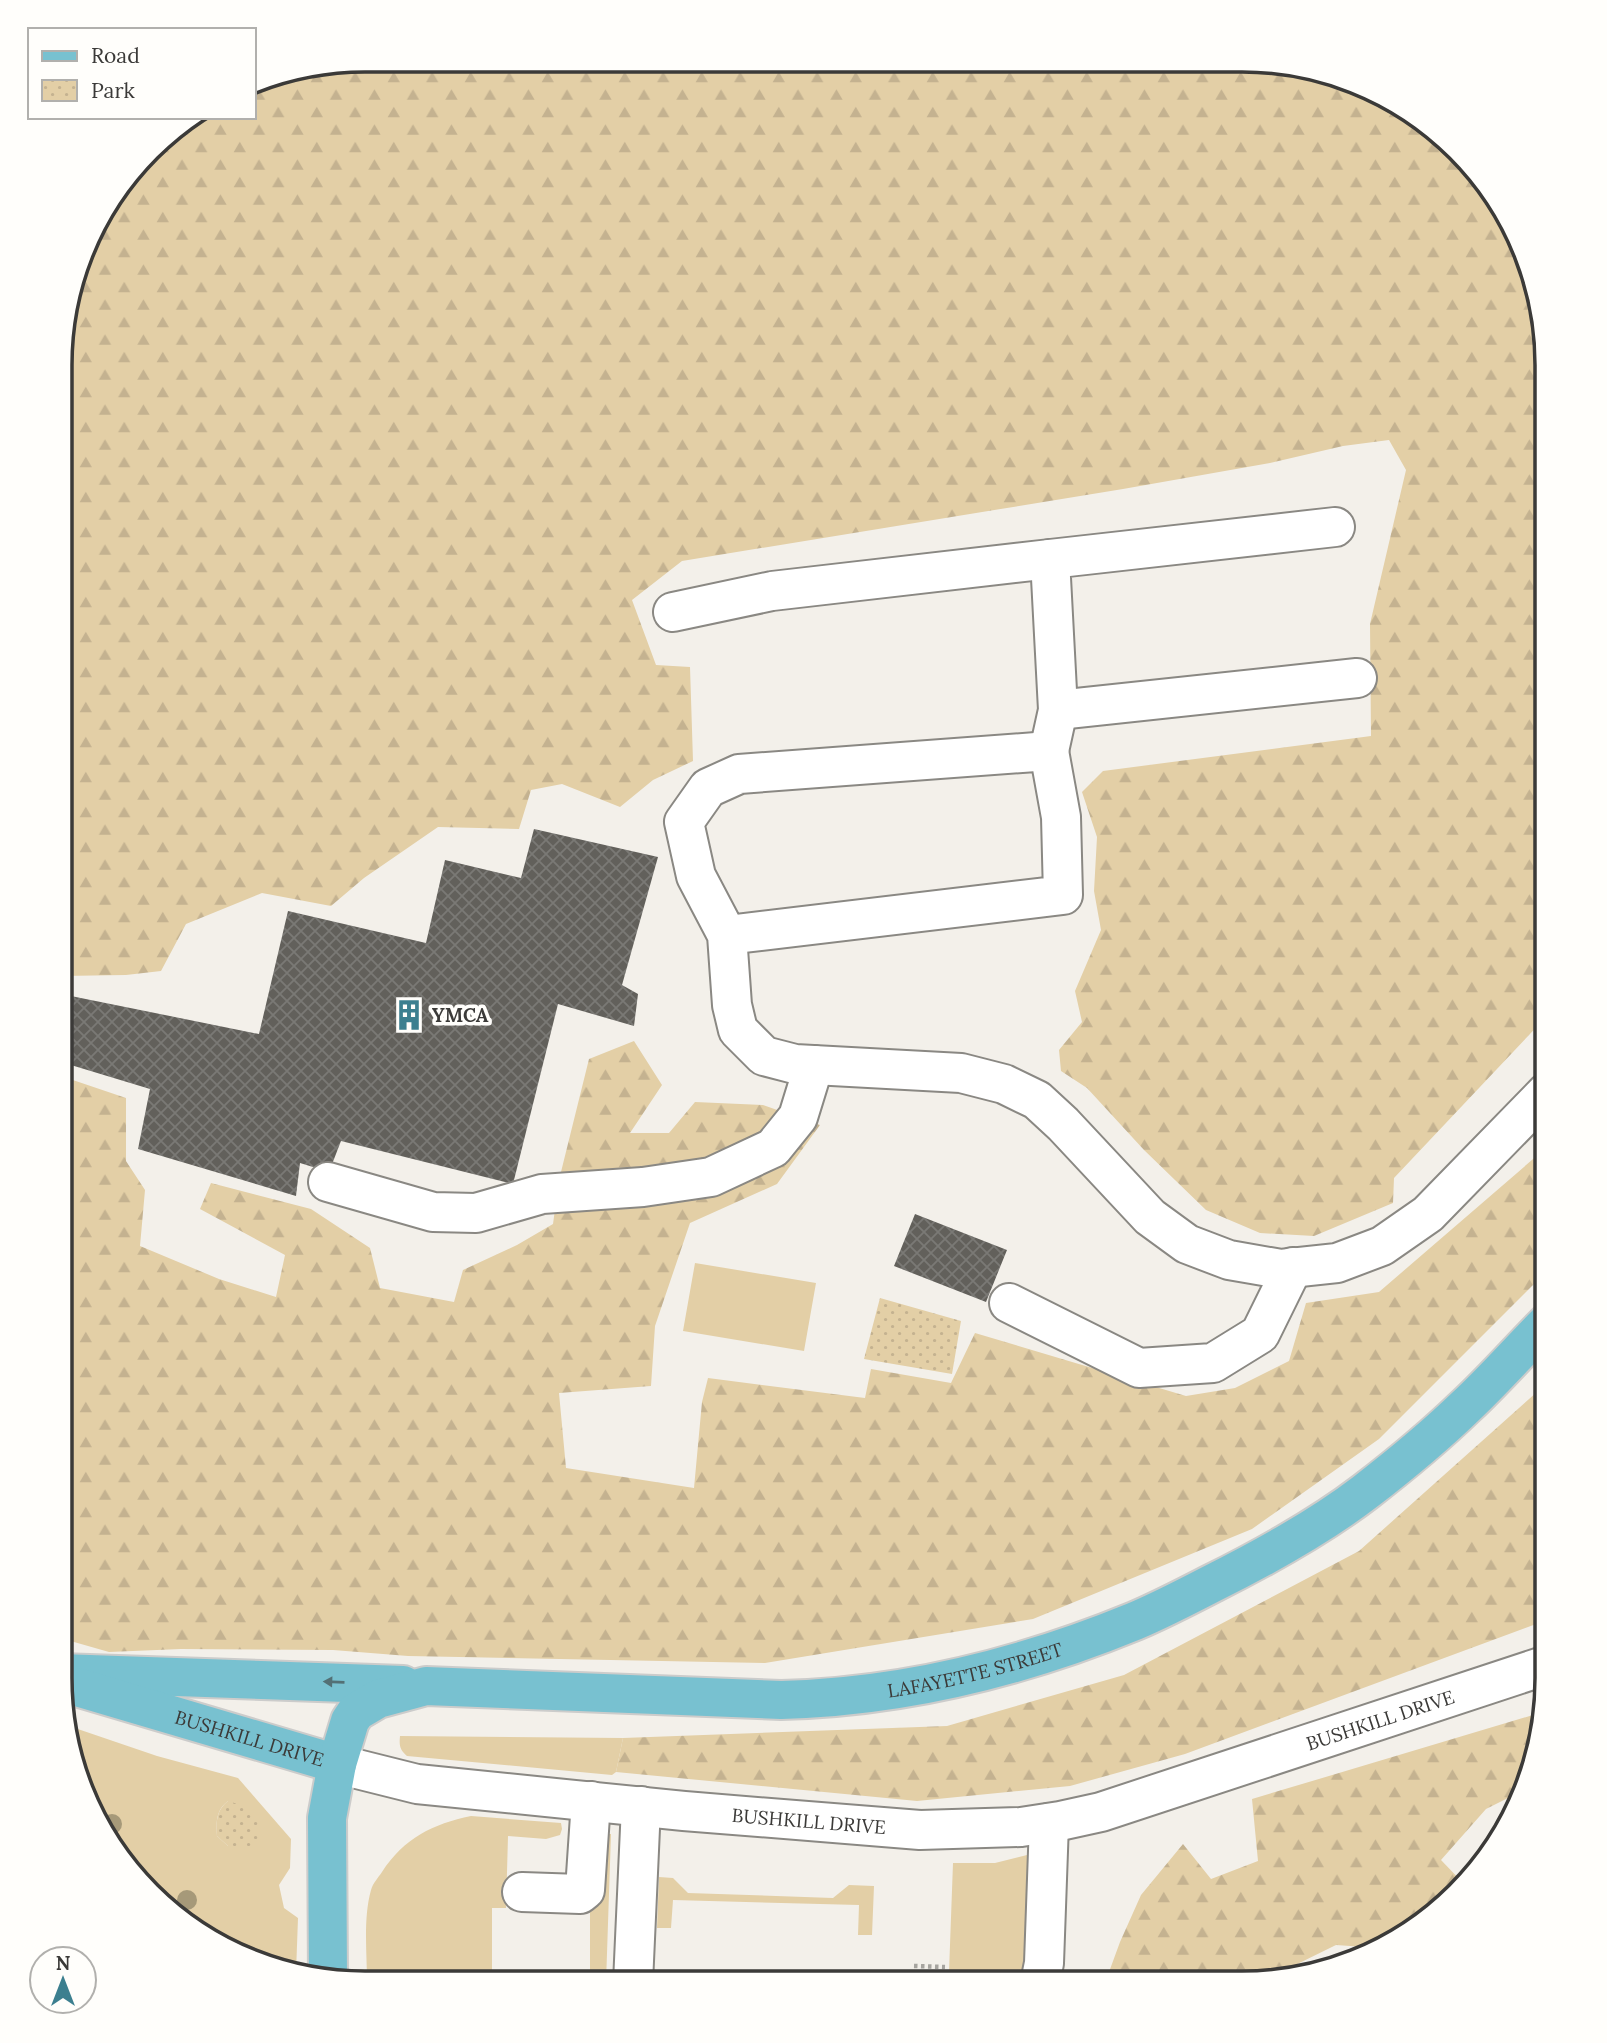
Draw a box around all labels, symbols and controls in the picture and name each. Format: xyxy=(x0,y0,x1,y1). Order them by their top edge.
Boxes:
legend xyxy=(28,28,256,119)
text: Road xyxy=(91,42,140,69)
text: Park xyxy=(91,77,135,104)
building icon: YMCA xyxy=(392,998,426,1032)
place label: YMCA xyxy=(432,1003,489,1027)
street label: LAFAYETTE STREET xyxy=(886,1637,1066,1703)
one-way arrow xyxy=(322,1677,344,1688)
street label: BUSHKILL DRIVE xyxy=(1303,1684,1457,1756)
street label: BUSHKILL DRIVE xyxy=(172,1705,327,1772)
street label: BUSHKILL DRIVE xyxy=(731,1803,887,1839)
north arrow xyxy=(28,1945,98,2015)
text: N xyxy=(56,1951,71,1975)

